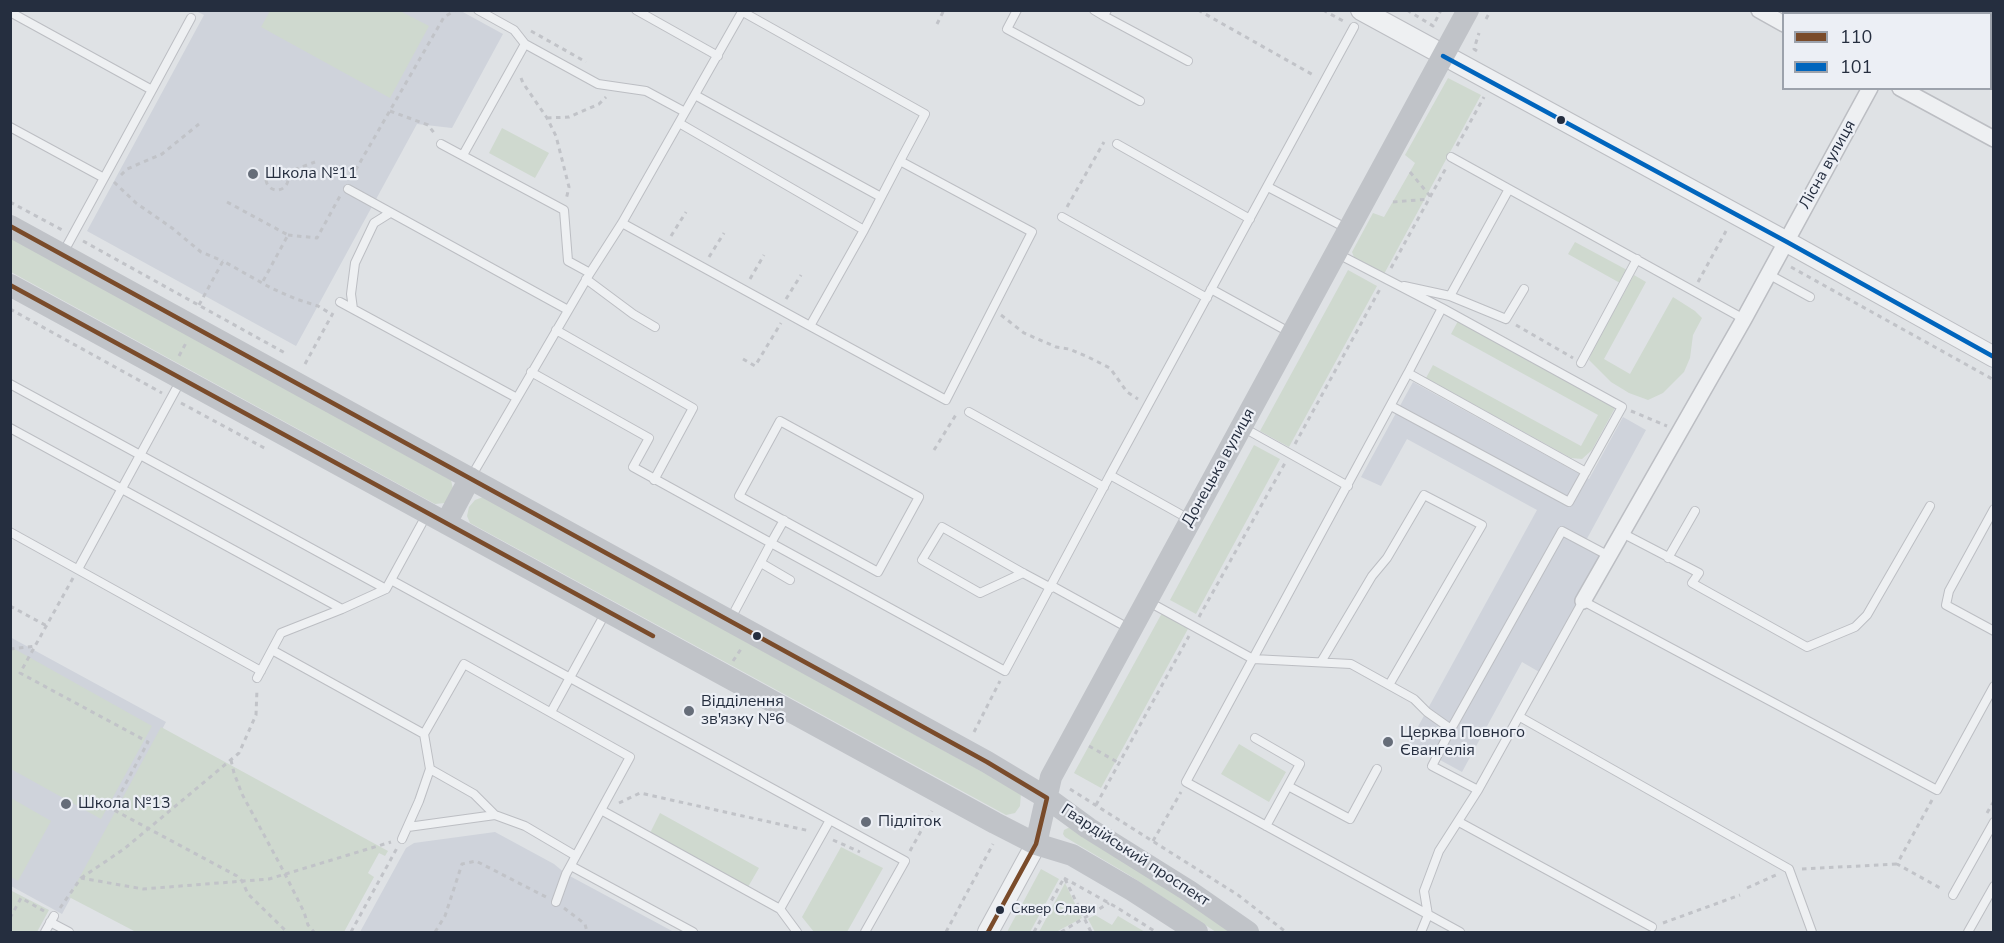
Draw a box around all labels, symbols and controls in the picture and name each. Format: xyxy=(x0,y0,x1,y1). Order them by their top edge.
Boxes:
legend xyxy=(1782,12,1992,90)
text: 110 xyxy=(1840,25,1872,49)
text: 101 xyxy=(1840,55,1872,79)
unlabelled marker xyxy=(1555,114,1567,126)
street label: Лісна вулиця xyxy=(1796,117,1860,213)
place label: Школа №11 xyxy=(265,164,358,184)
marker: Школа №11 xyxy=(246,167,260,181)
street label: Донецька вулиця xyxy=(1179,406,1259,530)
unlabelled marker xyxy=(751,630,763,642)
place label: Відділення зв'язку №6 xyxy=(701,692,785,730)
marker: Відділення зв'язку №6 xyxy=(682,704,696,718)
place label: Церква Повного Євангелія xyxy=(1400,723,1525,761)
marker: Церква Повного Євангелія xyxy=(1381,735,1395,749)
place label: Школа №13 xyxy=(78,794,171,814)
marker: Школа №13 xyxy=(59,797,73,811)
street label: Гвардійський проспект xyxy=(1057,801,1213,911)
place label: Підліток xyxy=(878,812,941,832)
marker: Підліток xyxy=(859,815,873,829)
place label: Сквер Слави xyxy=(1011,902,1096,918)
marker: Сквер Слави xyxy=(994,904,1006,916)

